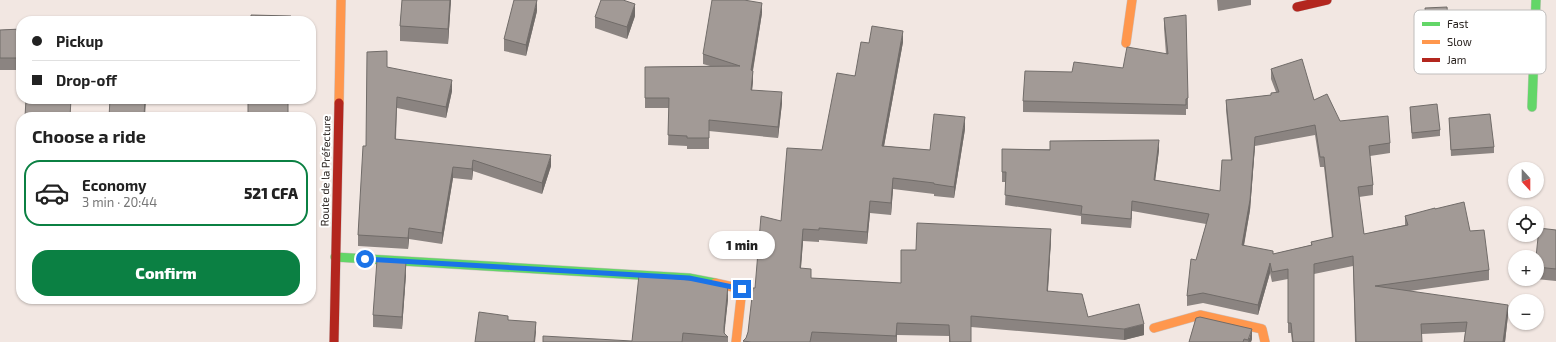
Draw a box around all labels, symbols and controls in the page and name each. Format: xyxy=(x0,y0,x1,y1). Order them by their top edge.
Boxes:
legend xyxy=(1414,10,1546,74)
text: Fast xyxy=(1447,17,1469,30)
text: Pickup xyxy=(56,32,103,50)
text: Slow xyxy=(1447,35,1472,48)
text: Jam xyxy=(1447,53,1466,66)
text: Drop-off xyxy=(56,71,117,89)
street label: Route de la Préfecture xyxy=(318,115,332,227)
text: Choose a ride xyxy=(32,125,146,147)
north arrow xyxy=(1508,162,1544,198)
map controls xyxy=(1508,162,1544,330)
icon: car xyxy=(34,175,70,211)
text: Economy xyxy=(82,176,147,194)
text: 521 CFA xyxy=(244,184,298,202)
text: 3 min · 20:44 xyxy=(82,194,157,210)
button: locate xyxy=(1508,206,1544,242)
callout: 1 min xyxy=(709,231,775,259)
text: 1 min xyxy=(726,237,758,253)
button: Confirm xyxy=(32,250,300,296)
route start xyxy=(356,250,374,268)
button: + xyxy=(1508,250,1544,286)
route end xyxy=(733,280,751,298)
button: − xyxy=(1508,294,1544,330)

